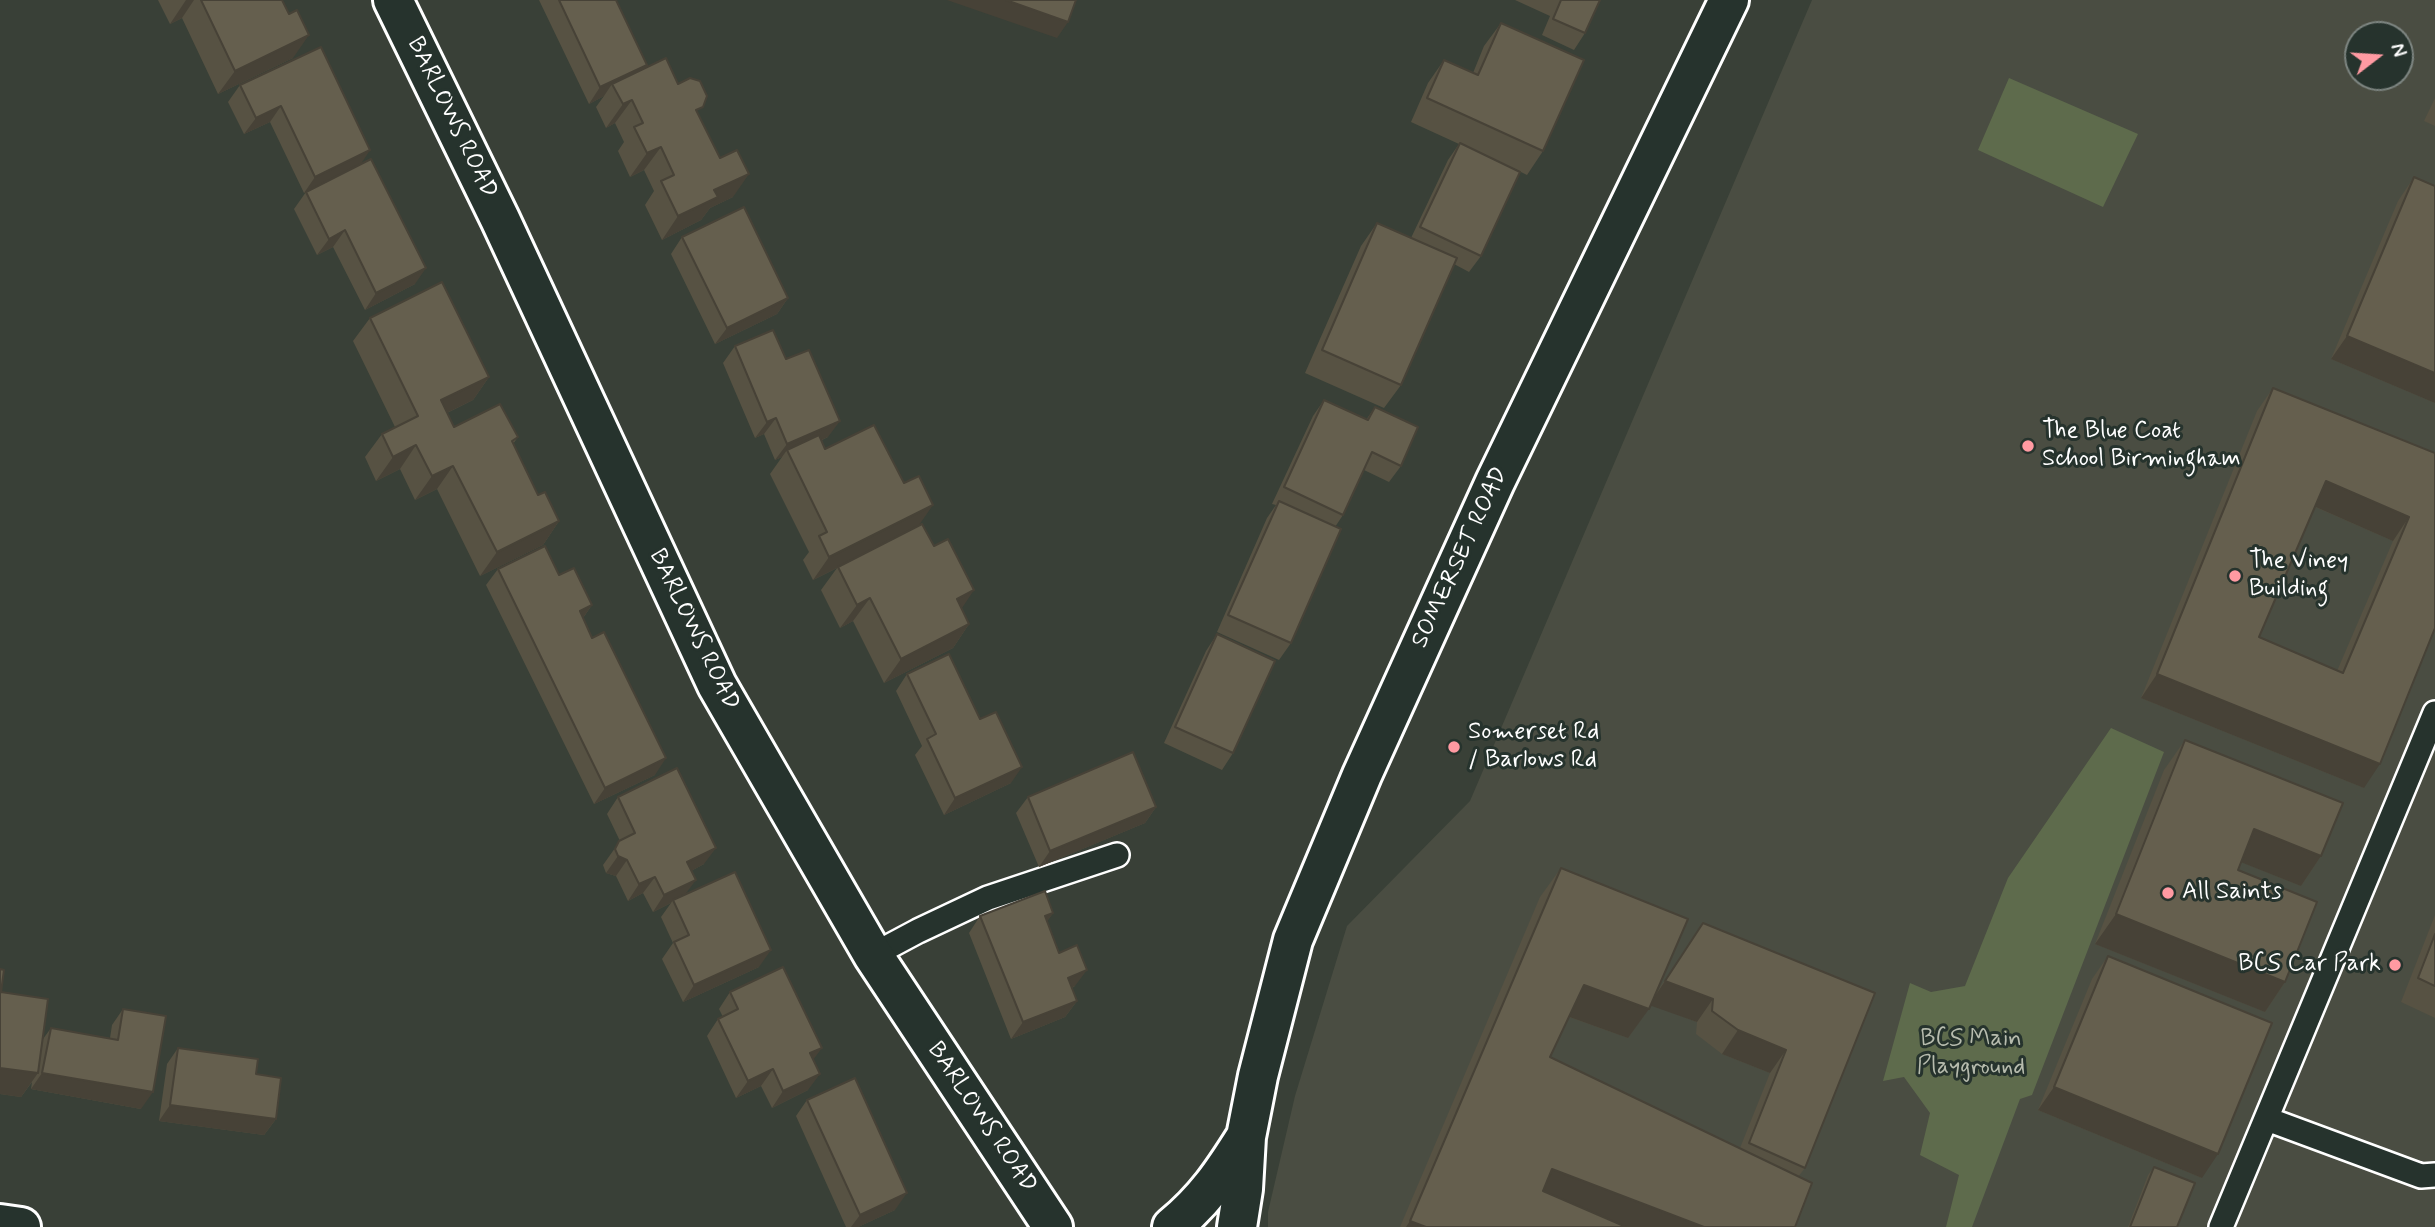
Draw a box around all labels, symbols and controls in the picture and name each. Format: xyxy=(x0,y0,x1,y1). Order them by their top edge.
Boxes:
north arrow xyxy=(2344,21,2414,91)
street label: BARLOWS ROAD xyxy=(400,33,502,203)
text: N xyxy=(2384,41,2411,60)
place label: The Blue Coat School Birmingham xyxy=(2042,418,2241,474)
marker: The Blue Coat School Birmingham xyxy=(2020,438,2036,454)
street label: SOMERSET ROAD xyxy=(1406,463,1516,653)
street label: BARLOWS ROAD xyxy=(642,545,744,715)
place label: The Viney Building xyxy=(2249,548,2348,604)
marker: The Viney Building xyxy=(2227,568,2243,584)
place label: Somerset Rd / Barlows Rd xyxy=(1468,719,1599,775)
marker: Somerset Rd / Barlows Rd xyxy=(1446,739,1462,755)
place label: All Saints xyxy=(2182,879,2282,907)
marker: All Saints xyxy=(2160,885,2176,901)
place label: BCS Car Park xyxy=(2238,951,2381,979)
marker: BCS Car Park xyxy=(2387,957,2403,973)
park label: BCS Main Playground xyxy=(1917,1026,2025,1082)
street label: BARLOWS ROAD xyxy=(920,1037,1042,1199)

